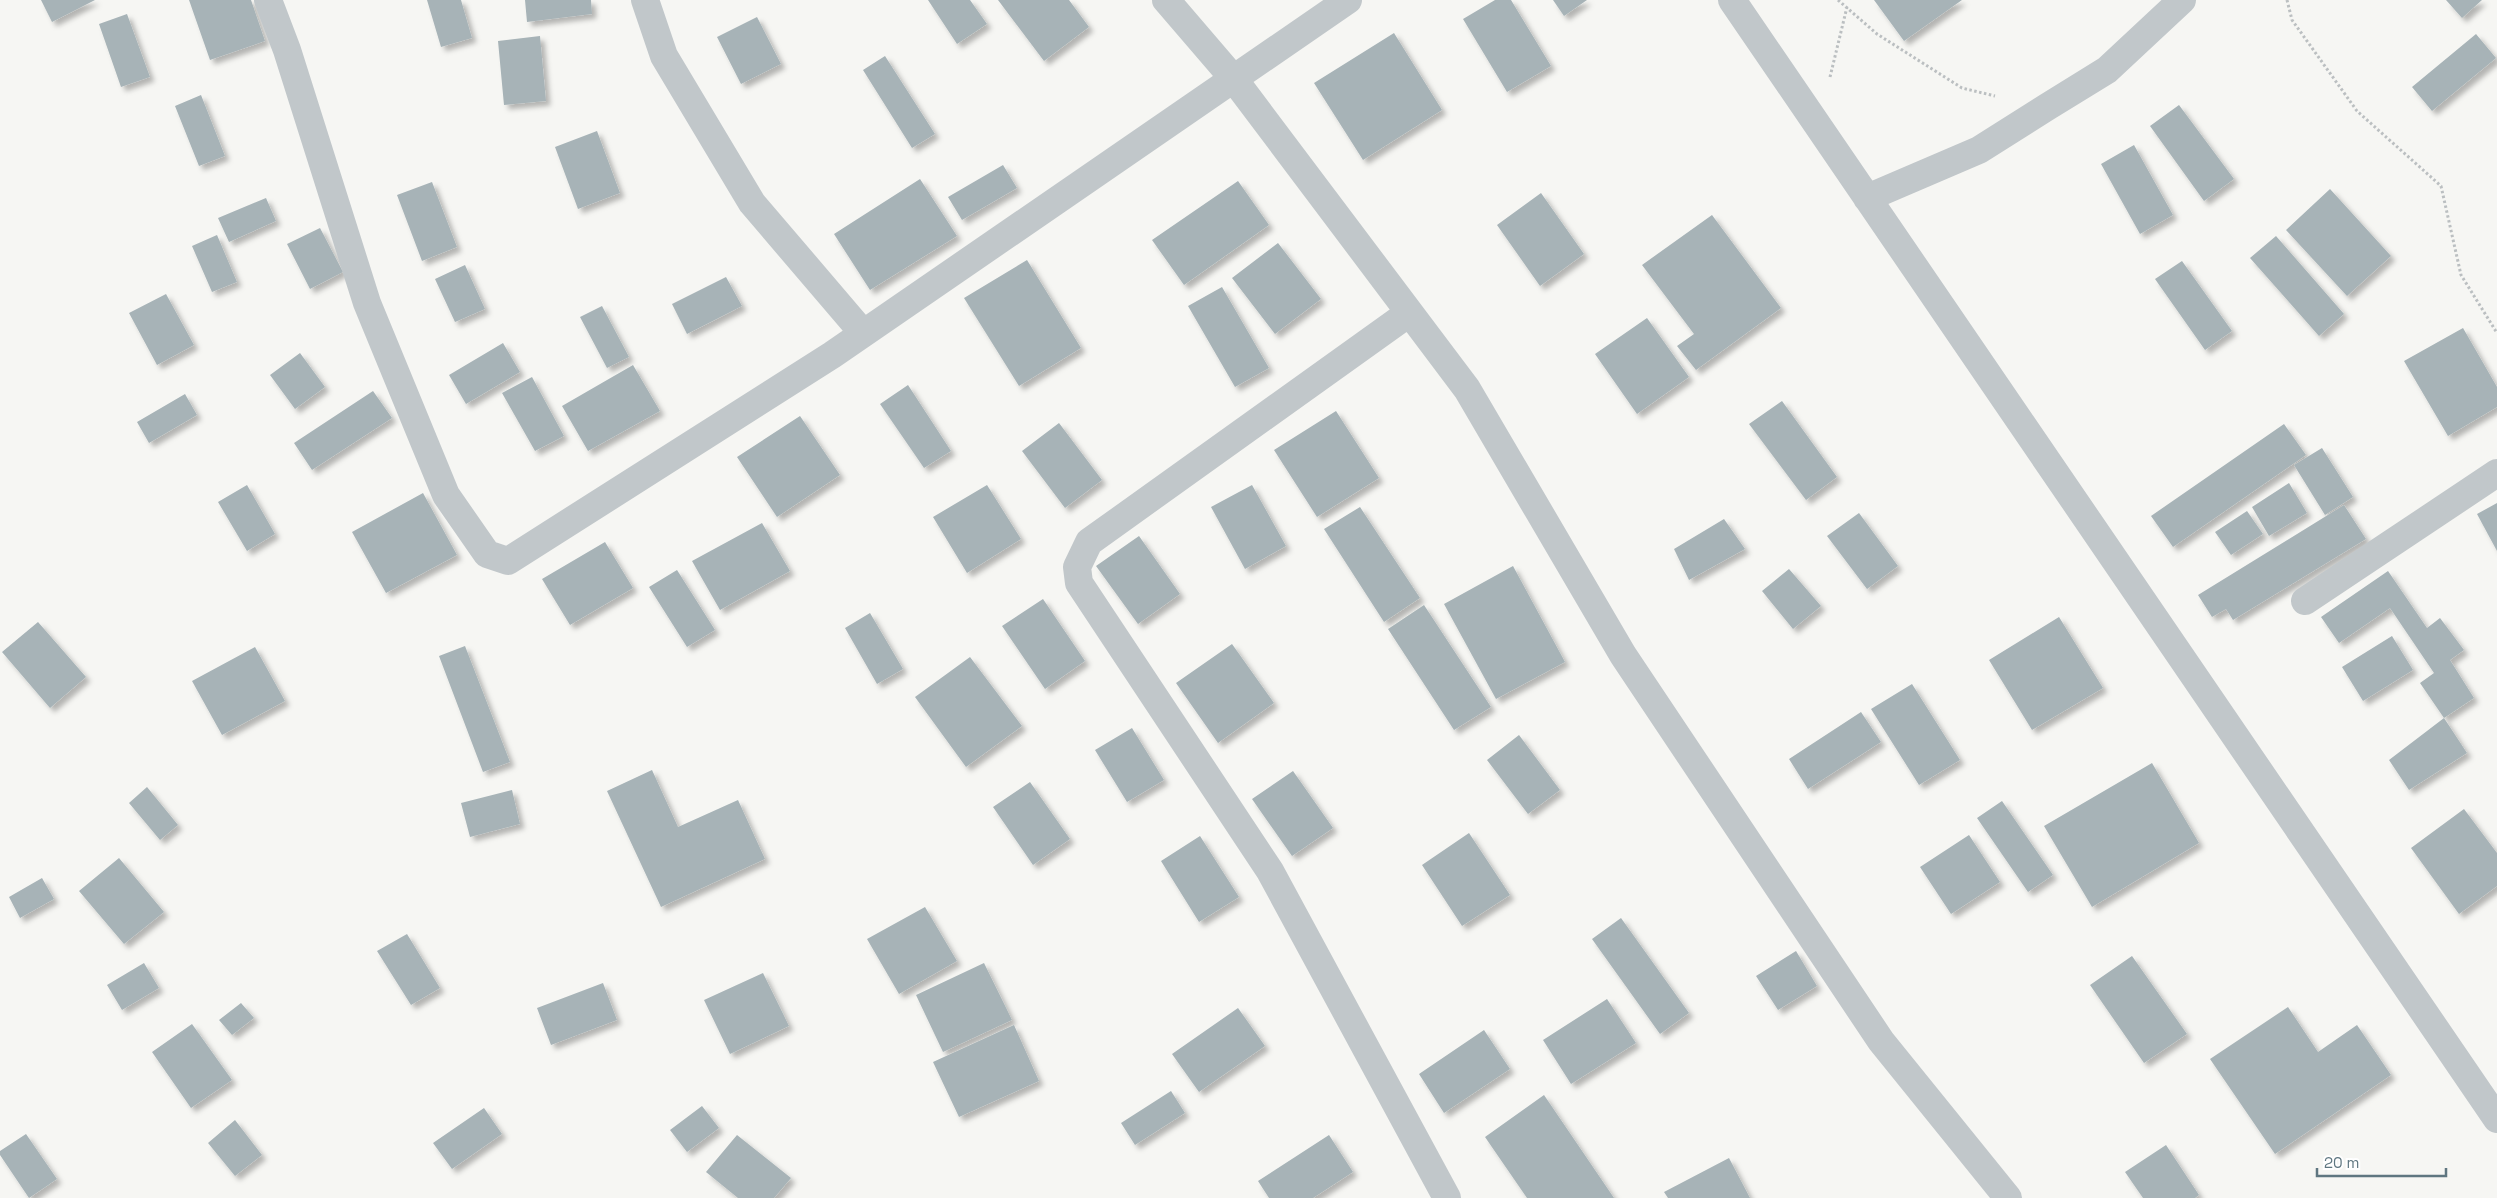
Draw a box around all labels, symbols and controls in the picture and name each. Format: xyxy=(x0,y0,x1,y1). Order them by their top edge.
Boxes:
scale bar xyxy=(2317,1146,2446,1178)
text: 20 m xyxy=(2324,1153,2359,1172)

